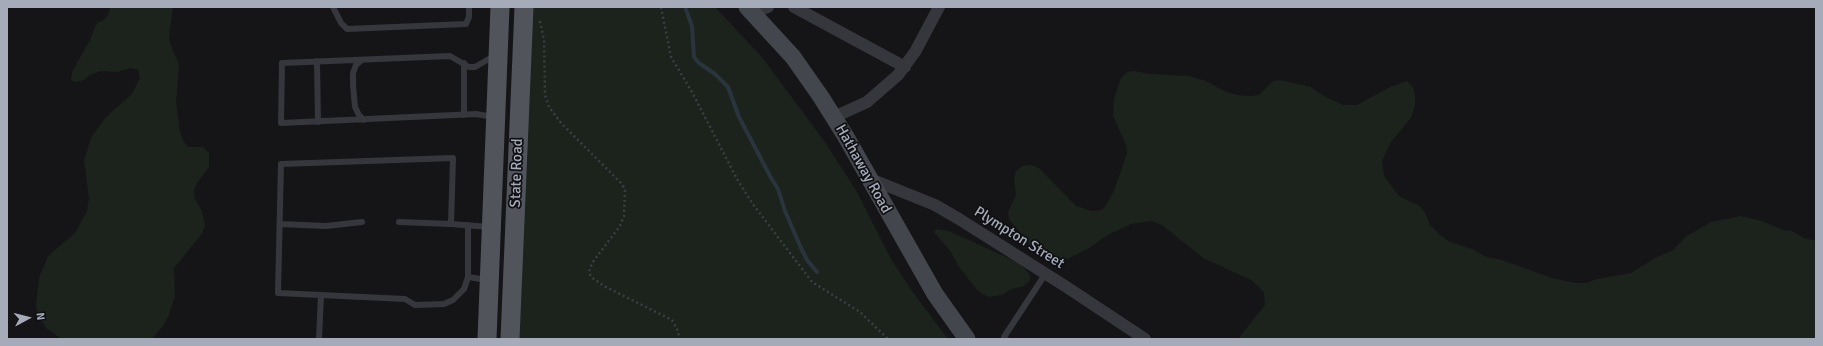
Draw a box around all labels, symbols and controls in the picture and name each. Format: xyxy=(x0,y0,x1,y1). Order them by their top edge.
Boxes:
street label: Hathaway Road xyxy=(831,121,895,217)
street label: State Road xyxy=(507,138,527,208)
street label: Plympton Street xyxy=(971,203,1067,273)
north arrow xyxy=(8,298,48,338)
text: N xyxy=(33,312,47,321)

